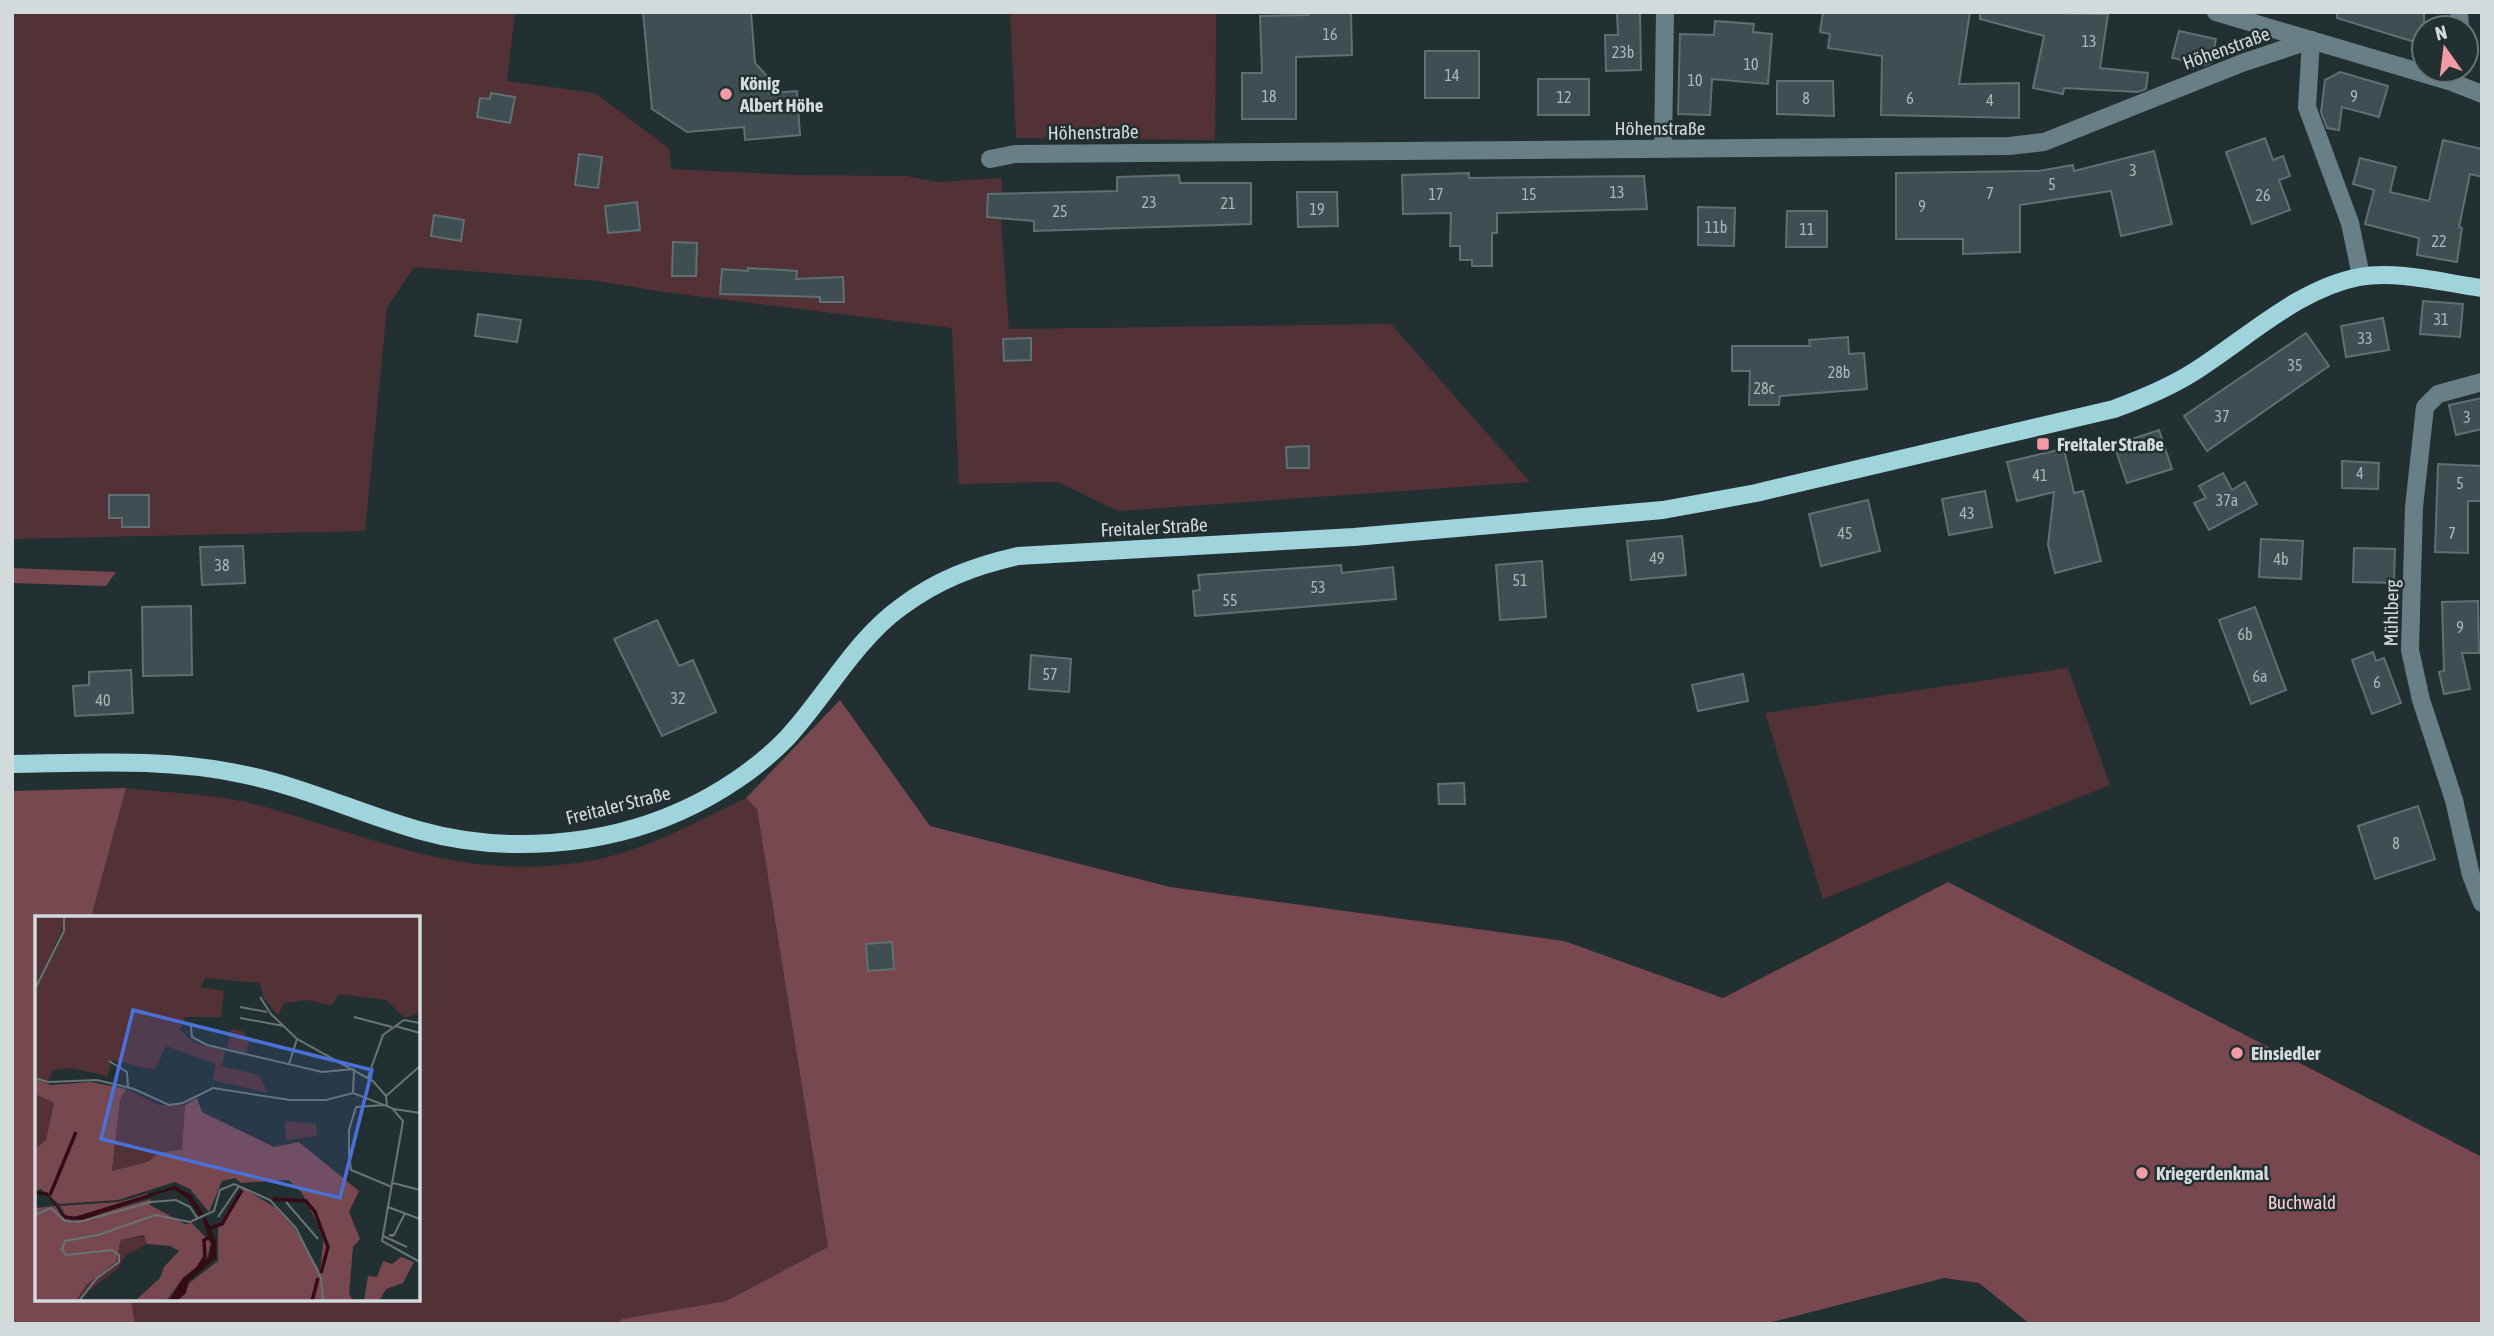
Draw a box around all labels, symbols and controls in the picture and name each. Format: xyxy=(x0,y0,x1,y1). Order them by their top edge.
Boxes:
north arrow xyxy=(2410,14,2480,84)
text: N xyxy=(2433,20,2449,45)
street label: Höhenstraße xyxy=(2180,22,2272,74)
house number: 16 xyxy=(1322,25,1338,43)
house number: 13 xyxy=(2081,32,2097,50)
house number: 23b xyxy=(1612,43,1634,61)
house number: 10 xyxy=(1743,55,1759,73)
house number: 14 xyxy=(1444,66,1460,84)
house number: 10 xyxy=(1687,71,1703,89)
place label: König Albert Höhe xyxy=(739,72,824,116)
marker: König Albert Höhe xyxy=(718,86,734,102)
house number: 18 xyxy=(1261,87,1277,105)
house number: 9 xyxy=(2350,87,2358,105)
house number: 12 xyxy=(1556,88,1572,106)
house number: 8 xyxy=(1802,89,1810,107)
house number: 6 xyxy=(1906,89,1914,107)
house number: 4 xyxy=(1986,91,1994,109)
street label: Höhenstraße xyxy=(1615,117,1705,139)
street label: Höhenstraße xyxy=(1047,120,1139,144)
house number: 3 xyxy=(2129,161,2137,179)
house number: 5 xyxy=(2048,175,2056,193)
house number: 13 xyxy=(1609,183,1625,201)
house number: 7 xyxy=(1986,184,1994,202)
house number: 17 xyxy=(1428,185,1444,203)
house number: 15 xyxy=(1521,185,1537,203)
house number: 26 xyxy=(2255,186,2271,204)
house number: 23 xyxy=(1141,193,1157,211)
house number: 21 xyxy=(1220,194,1236,212)
house number: 9 xyxy=(1918,197,1926,215)
house number: 19 xyxy=(1309,200,1325,218)
house number: 25 xyxy=(1052,202,1068,220)
house number: 11b xyxy=(1705,218,1727,236)
house number: 11 xyxy=(1799,220,1815,238)
house number: 22 xyxy=(2431,232,2447,250)
house number: 31 xyxy=(2433,310,2449,328)
house number: 33 xyxy=(2357,329,2373,347)
house number: 35 xyxy=(2287,356,2303,374)
house number: 28b xyxy=(1828,363,1850,381)
house number: 28c xyxy=(1754,379,1775,397)
house number: 37 xyxy=(2214,407,2230,425)
house number: 3 xyxy=(2463,408,2471,426)
place label: Freitaler Straße xyxy=(2057,433,2164,455)
marker: Freitaler Straße xyxy=(2035,436,2051,452)
house number: 4 xyxy=(2356,464,2364,482)
house number: 41 xyxy=(2032,466,2048,484)
house number: 5 xyxy=(2456,474,2464,492)
house number: 37a xyxy=(2216,491,2238,509)
house number: 43 xyxy=(1959,504,1975,522)
street label: Freitaler Straße xyxy=(1100,513,1208,541)
house number: 45 xyxy=(1837,524,1853,542)
house number: 7 xyxy=(2448,524,2456,542)
house number: 49 xyxy=(1649,549,1665,567)
house number: 4b xyxy=(2273,550,2289,568)
house number: 38 xyxy=(214,556,230,574)
house number: 51 xyxy=(1512,571,1528,589)
house number: 53 xyxy=(1310,578,1326,596)
street label: Mühlberg xyxy=(2379,578,2403,647)
house number: 55 xyxy=(1222,591,1238,609)
house number: 9 xyxy=(2456,618,2464,636)
house number: 6b xyxy=(2237,625,2253,643)
house number: 57 xyxy=(1042,665,1058,683)
house number: 6a xyxy=(2253,667,2267,685)
house number: 6 xyxy=(2373,673,2381,691)
house number: 32 xyxy=(670,689,686,707)
house number: 40 xyxy=(95,691,111,709)
street label: Freitaler Straße xyxy=(563,781,673,829)
house number: 8 xyxy=(2392,834,2400,852)
inset map xyxy=(35,916,420,1301)
place label: Einsiedler xyxy=(2251,1042,2321,1064)
marker: Einsiedler xyxy=(2229,1045,2245,1061)
place label: Kriegerdenkmal xyxy=(2156,1162,2270,1184)
marker: Kriegerdenkmal xyxy=(2134,1165,2150,1181)
park label: Buchwald xyxy=(2268,1191,2336,1213)

